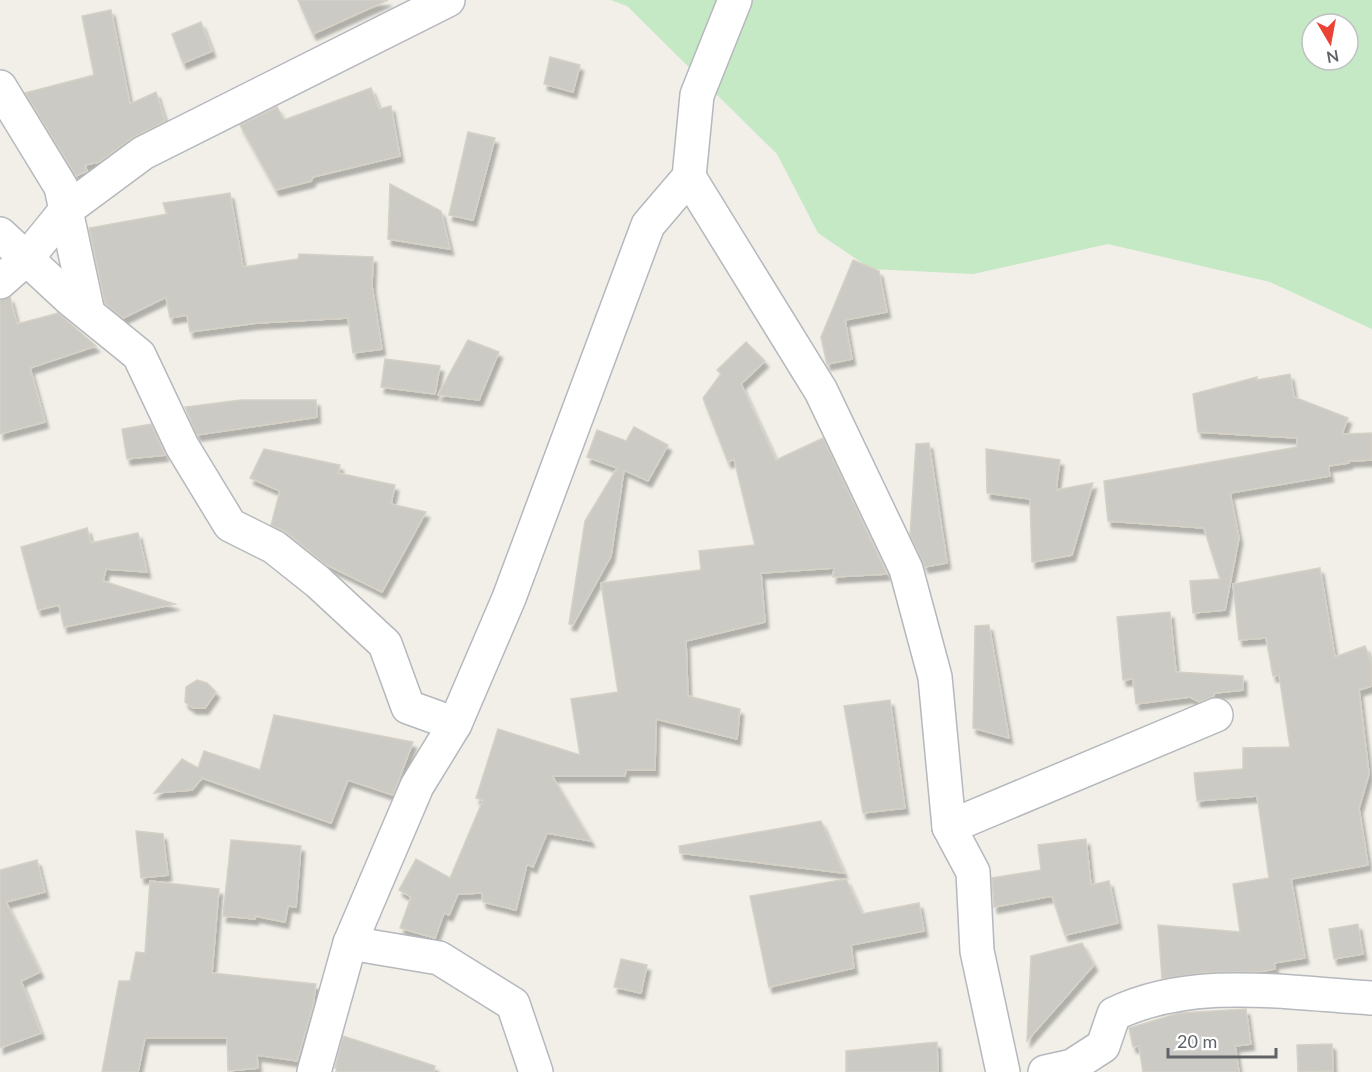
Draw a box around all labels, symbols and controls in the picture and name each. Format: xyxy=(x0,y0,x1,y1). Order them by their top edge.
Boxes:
north arrow xyxy=(1300,12,1360,72)
text: N xyxy=(1325,47,1340,68)
scale bar xyxy=(1168,1021,1276,1059)
text: 20 m xyxy=(1177,1030,1217,1052)

